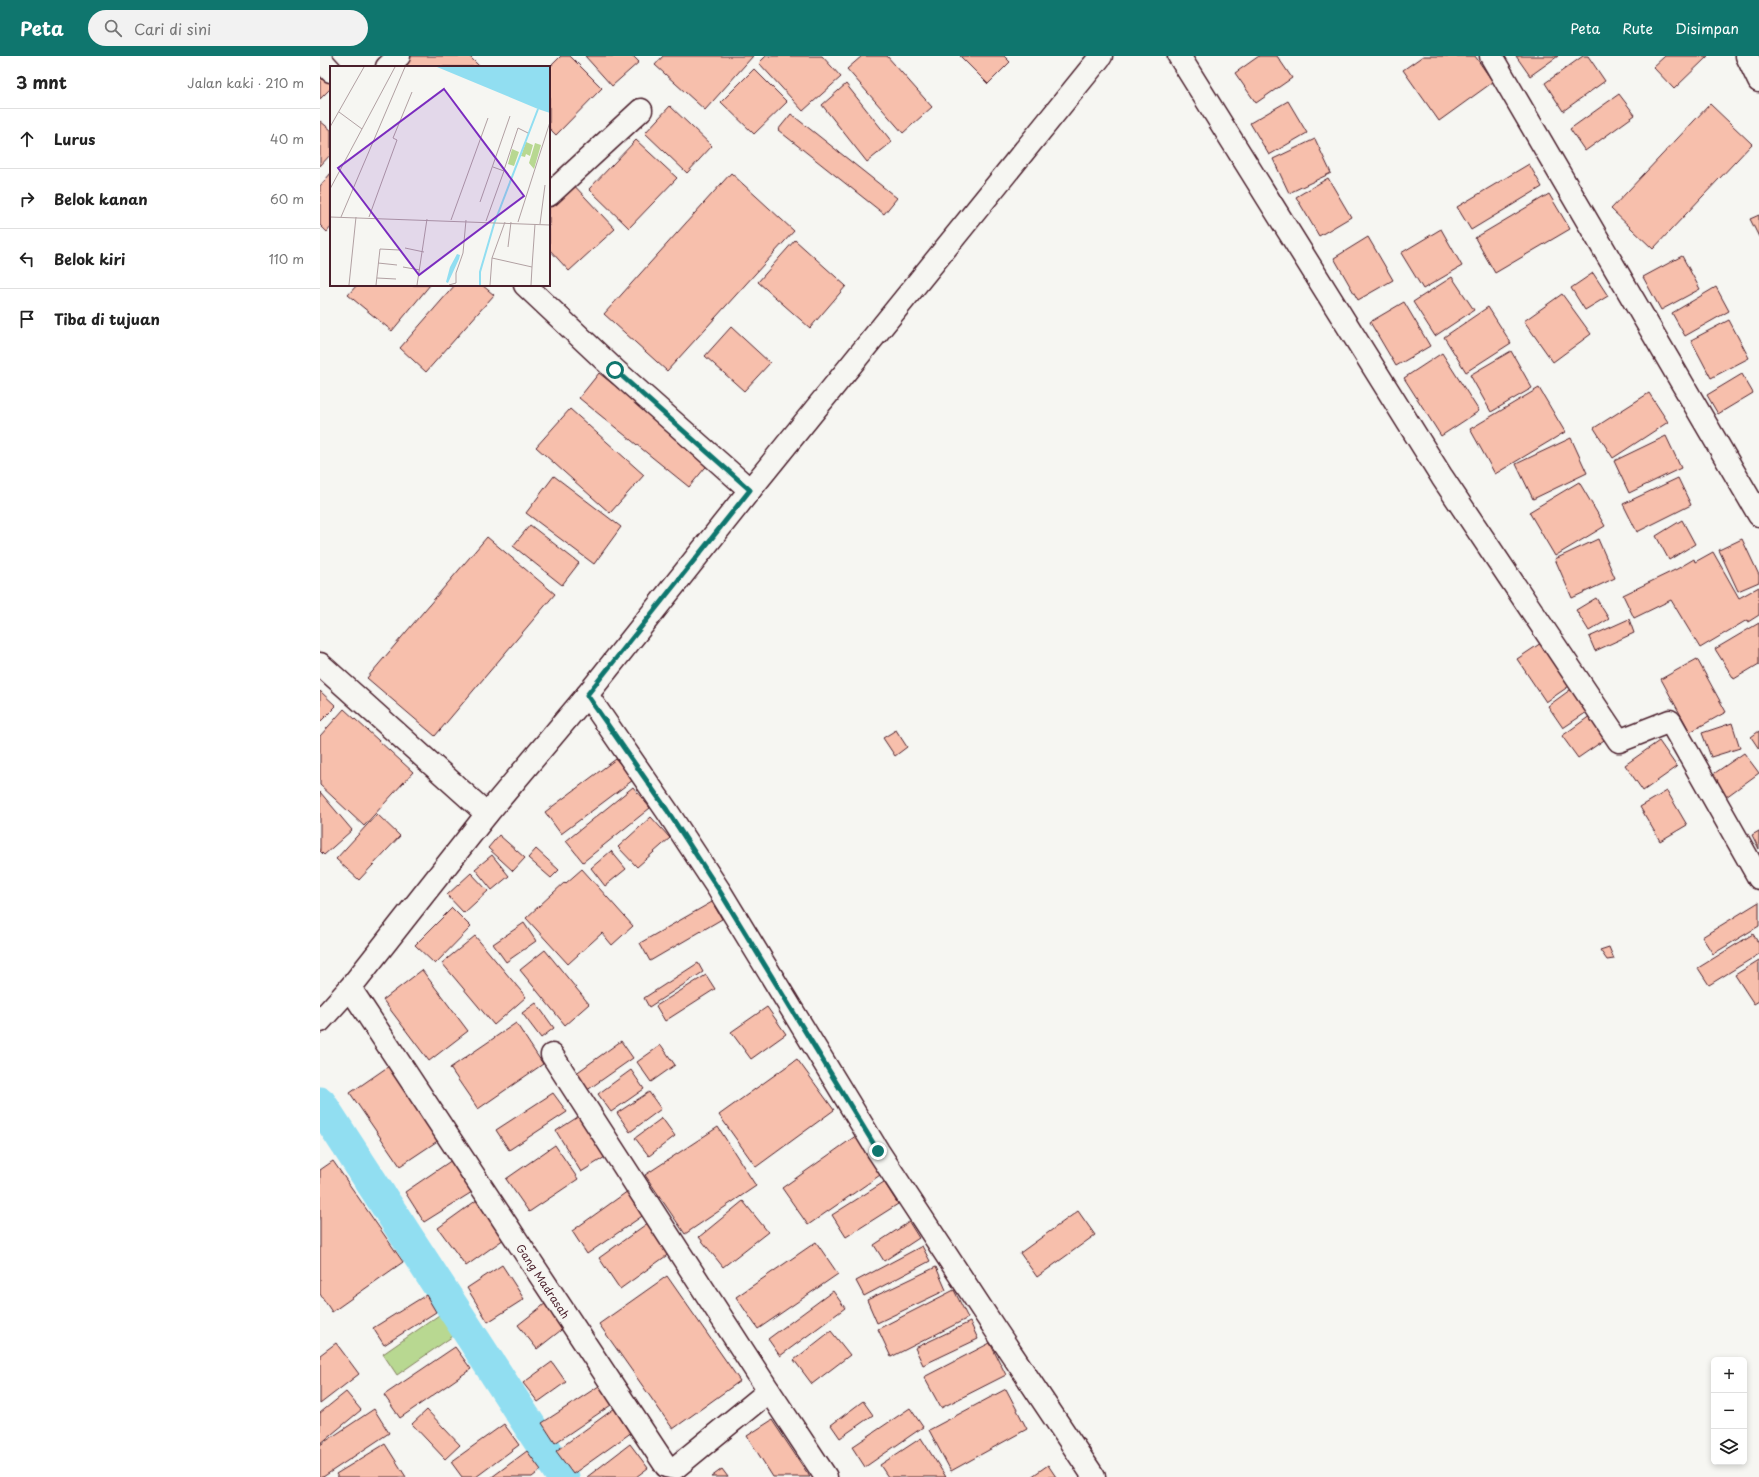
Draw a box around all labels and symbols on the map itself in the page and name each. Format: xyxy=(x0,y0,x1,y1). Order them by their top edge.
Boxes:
inset map xyxy=(330,66,550,286)
route start xyxy=(606,361,624,379)
route end xyxy=(869,1142,887,1160)
street label: Gang Madrasah xyxy=(513,1240,575,1322)

